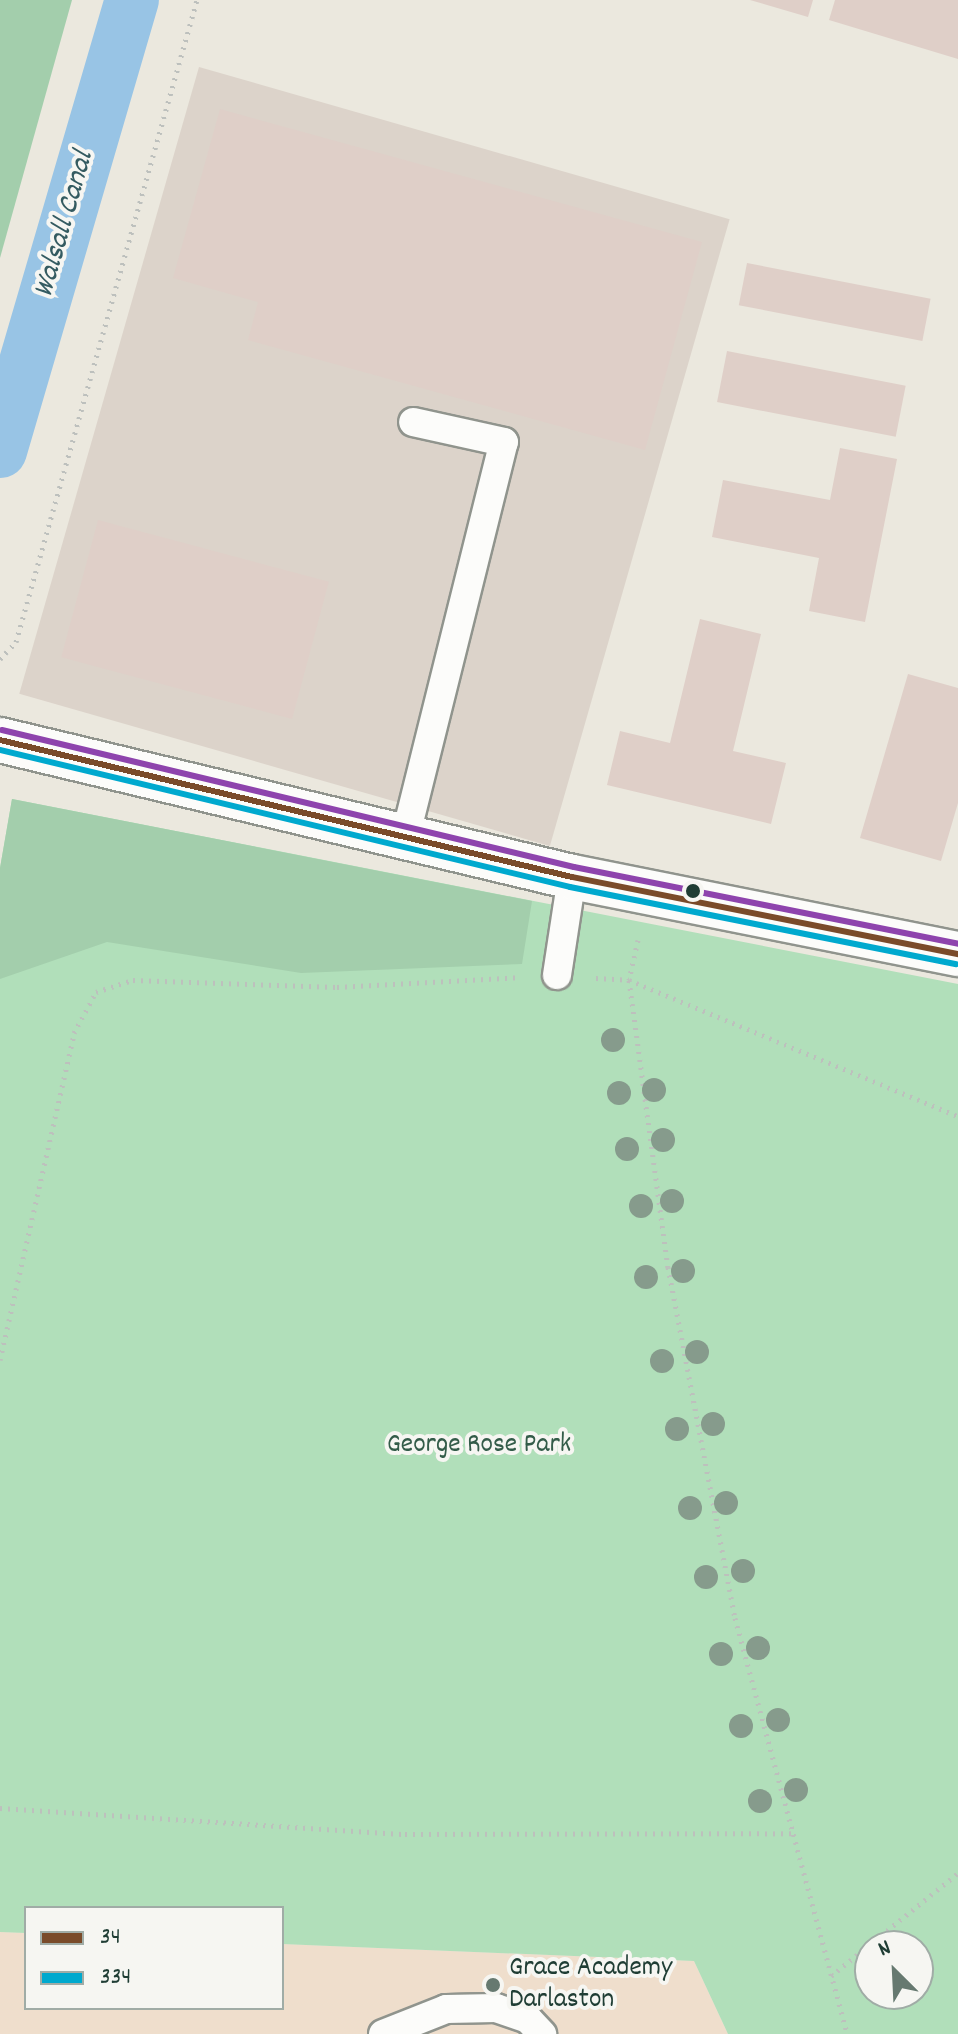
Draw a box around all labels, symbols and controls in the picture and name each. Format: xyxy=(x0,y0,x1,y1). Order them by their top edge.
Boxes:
water label: Walsall Canal xyxy=(28,148,104,302)
unlabelled marker xyxy=(685,883,701,899)
park label: George Rose Park xyxy=(387,1429,571,1463)
legend xyxy=(24,1906,284,2010)
text: 34 xyxy=(100,1921,121,1955)
north arrow xyxy=(854,1930,934,2010)
text: N xyxy=(874,1933,896,1966)
place label: Grace Academy Darlaston xyxy=(509,1952,672,2018)
text: 334 xyxy=(100,1961,131,1995)
marker: Grace Academy Darlaston xyxy=(484,1976,502,1994)

